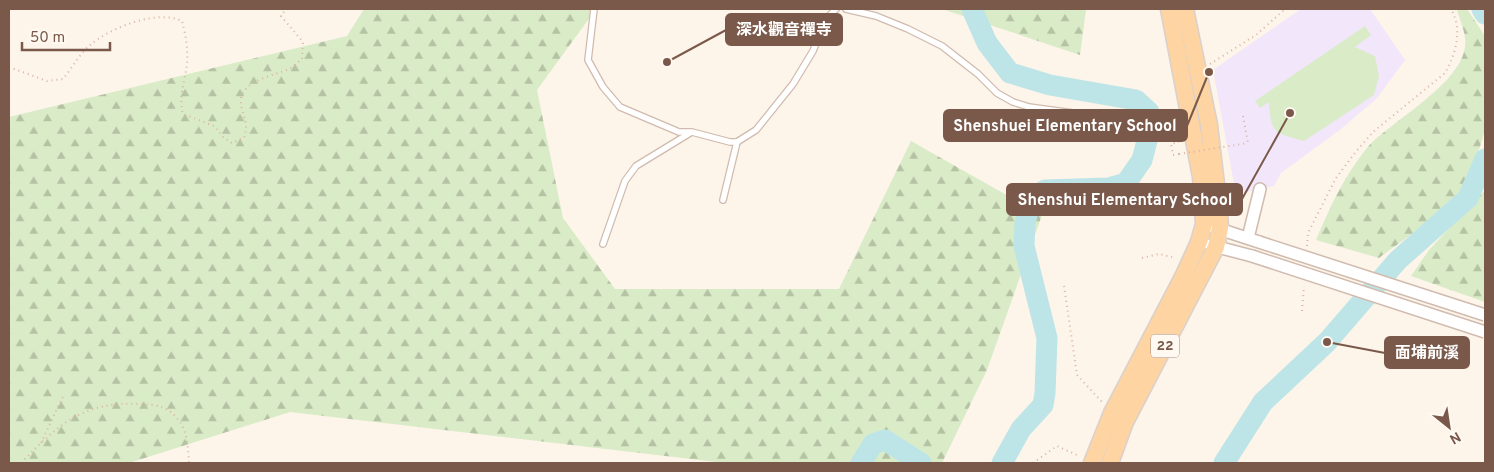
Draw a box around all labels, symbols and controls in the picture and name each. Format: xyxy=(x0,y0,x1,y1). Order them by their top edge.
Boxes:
callout: 深水觀音禪寺 xyxy=(726,14,842,45)
scale bar xyxy=(22,20,110,52)
text: 深水觀音禪寺 xyxy=(736,21,832,41)
text: 50 m xyxy=(30,29,65,48)
callout: Shenshuei Elementary School xyxy=(944,110,1187,141)
text: Shenshuei Elementary School xyxy=(953,117,1177,137)
callout: Shenshui Elementary School xyxy=(1007,184,1242,215)
text: Shenshui Elementary School xyxy=(1018,191,1232,211)
road number: 22 xyxy=(1151,334,1179,358)
callout: 面埔前溪 xyxy=(1385,337,1469,368)
text: 面埔前溪 xyxy=(1395,343,1459,364)
north arrow xyxy=(1424,402,1474,452)
text: N xyxy=(1446,427,1463,447)

